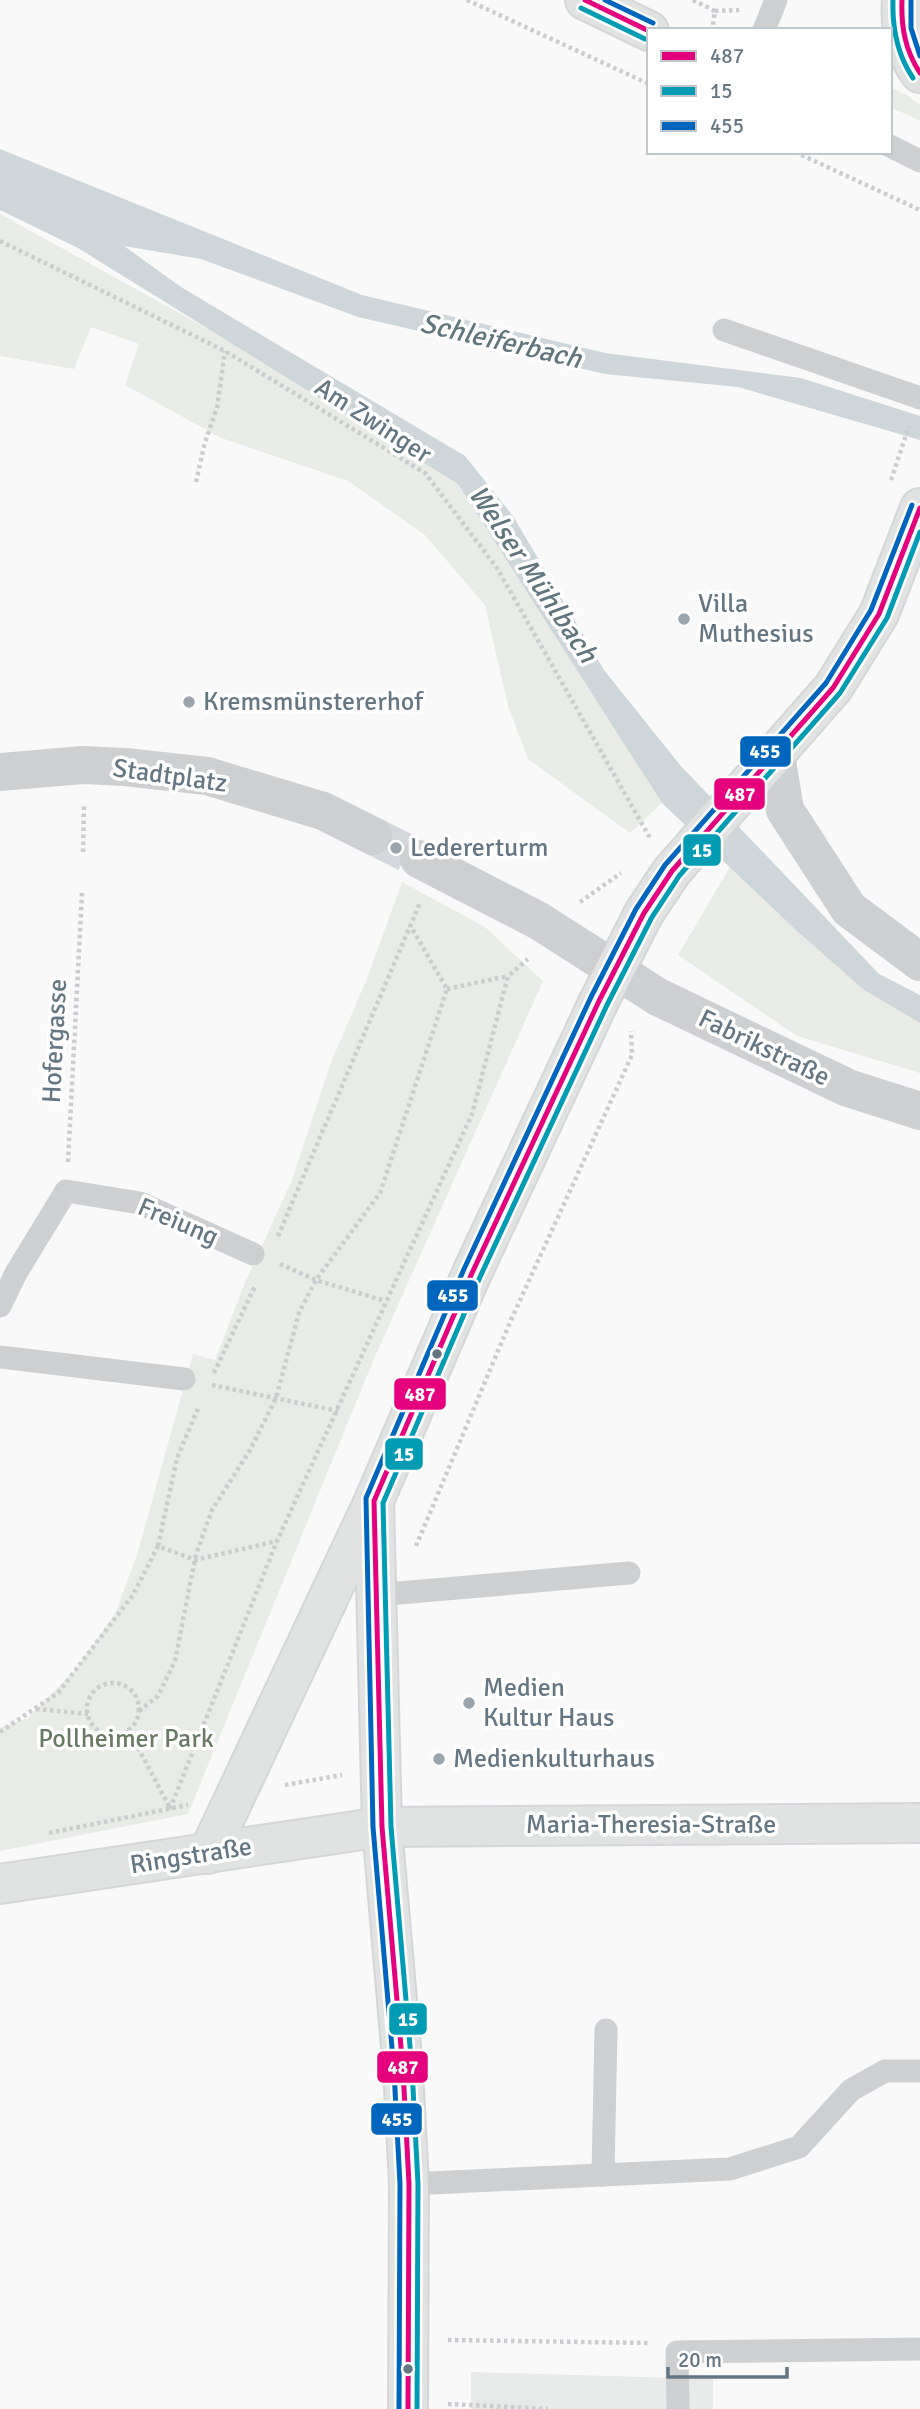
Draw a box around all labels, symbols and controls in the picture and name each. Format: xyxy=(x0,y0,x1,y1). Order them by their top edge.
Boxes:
legend xyxy=(647,28,892,154)
text: 487 xyxy=(710,43,744,69)
text: 15 xyxy=(710,78,733,104)
text: 455 xyxy=(710,113,744,139)
water label: Schleiferbach xyxy=(417,306,586,376)
street label: Am Zwinger xyxy=(309,371,438,471)
water label: Welser Mühlbach xyxy=(461,479,605,670)
place label: Villa Muthesius xyxy=(698,588,814,650)
marker: Villa Muthesius xyxy=(676,611,692,627)
place label: Kremsmünstererhof xyxy=(203,686,424,718)
marker: Kremsmünstererhof xyxy=(181,694,197,710)
line badge: 455 xyxy=(739,735,792,768)
text: 455 xyxy=(750,740,780,764)
street label: Stadtplatz xyxy=(111,752,229,800)
line badge: 487 xyxy=(713,777,766,811)
text: 487 xyxy=(725,783,755,807)
place label: Ledererturm xyxy=(410,832,549,864)
line badge: 15 xyxy=(682,833,722,867)
text: 15 xyxy=(692,839,712,863)
marker: Ledererturm xyxy=(388,840,404,856)
street label: Hofergasse xyxy=(36,978,74,1104)
street label: Fabrikstraße xyxy=(693,1002,835,1094)
street label: Freiung xyxy=(133,1191,223,1253)
line badge: 455 xyxy=(426,1279,479,1312)
text: 455 xyxy=(438,1284,468,1308)
unlabelled marker xyxy=(430,1347,444,1361)
line badge: 487 xyxy=(393,1377,447,1411)
text: 487 xyxy=(405,1383,435,1407)
line badge: 15 xyxy=(384,1437,424,1471)
text: 15 xyxy=(394,1443,414,1467)
place label: Medien Kultur Haus xyxy=(483,1672,614,1734)
marker: Medien Kultur Haus xyxy=(461,1695,477,1711)
park label: Pollheimer Park xyxy=(38,1723,214,1755)
place label: Medienkulturhaus xyxy=(453,1743,655,1775)
marker: Medienkulturhaus xyxy=(431,1751,447,1767)
street label: Maria-Theresia-Straße xyxy=(526,1809,776,1841)
street label: Ringstraße xyxy=(128,1831,254,1881)
line badge: 15 xyxy=(388,2002,428,2036)
text: 15 xyxy=(398,2008,418,2032)
line badge: 487 xyxy=(376,2050,429,2084)
text: 487 xyxy=(388,2056,418,2080)
line badge: 455 xyxy=(370,2102,423,2136)
text: 455 xyxy=(382,2108,412,2132)
scale bar xyxy=(668,2336,787,2380)
text: 20 m xyxy=(678,2347,722,2373)
unlabelled marker xyxy=(401,2362,415,2376)

